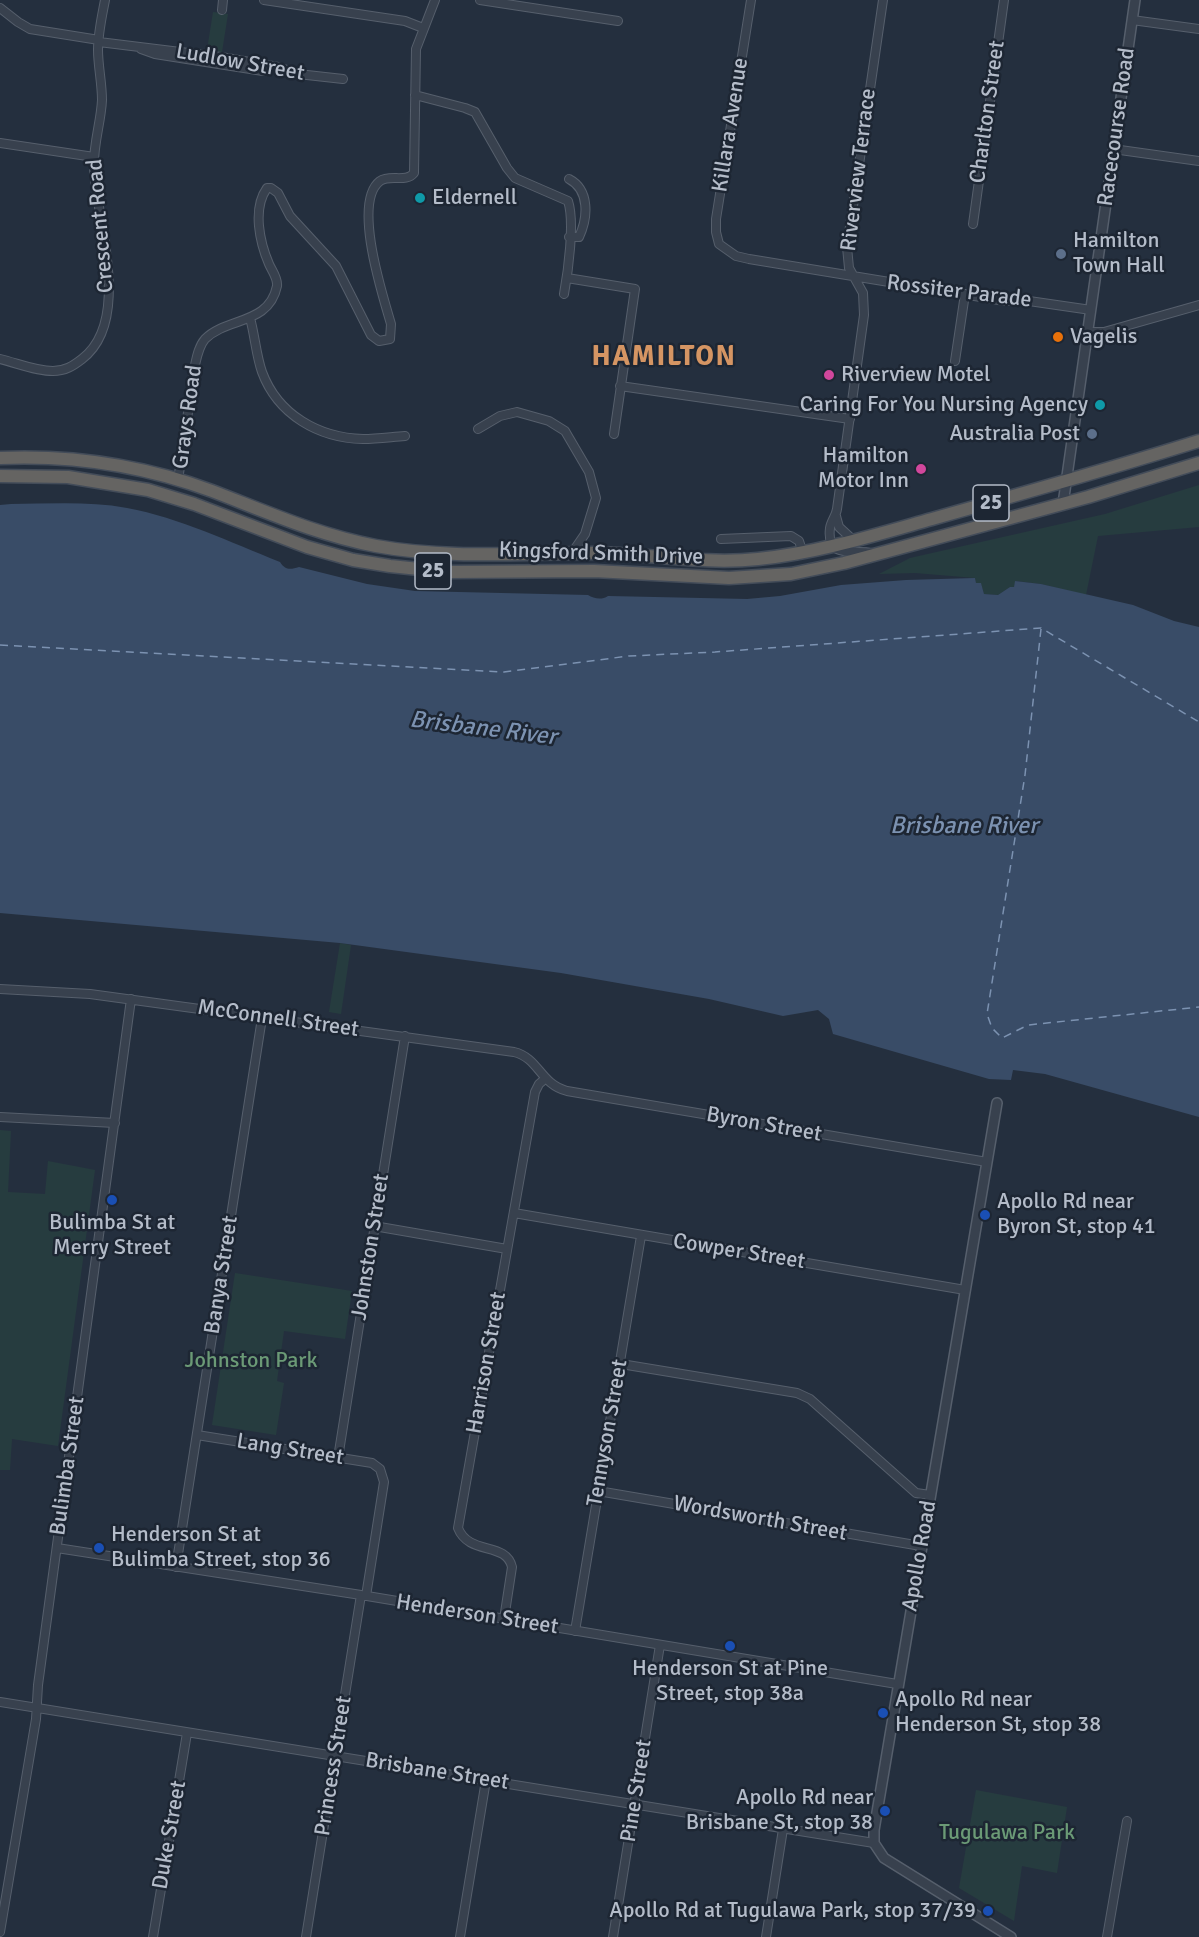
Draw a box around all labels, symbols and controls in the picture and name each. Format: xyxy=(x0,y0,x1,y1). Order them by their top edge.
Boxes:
street label: Ludlow Street xyxy=(174,39,306,87)
street label: Charlton Street xyxy=(965,39,1011,185)
street label: Racecourse Road xyxy=(1093,46,1141,208)
street label: Killara Avenue xyxy=(707,56,755,194)
street label: Riverview Terrace xyxy=(836,87,882,253)
street label: Crescent Road xyxy=(82,158,120,294)
place label: Eldernell xyxy=(432,185,517,211)
marker: Eldernell xyxy=(413,191,427,205)
place label: Hamilton Town Hall xyxy=(1073,228,1165,280)
marker: Hamilton Town Hall xyxy=(1054,247,1068,261)
street label: Rossiter Parade xyxy=(885,270,1033,314)
place label: Vagelis xyxy=(1070,324,1137,350)
marker: Vagelis xyxy=(1051,330,1065,344)
district label: HAMILTON xyxy=(592,341,736,375)
place label: Riverview Motel xyxy=(841,362,991,388)
street label: Grays Road xyxy=(168,363,208,471)
marker: Riverview Motel xyxy=(822,368,836,382)
place label: Caring For You Nursing Agency xyxy=(800,392,1088,418)
marker: Caring For You Nursing Agency xyxy=(1093,398,1107,412)
place label: Australia Post xyxy=(949,421,1080,447)
marker: Australia Post xyxy=(1085,427,1099,441)
place label: Hamilton Motor Inn xyxy=(818,443,909,494)
marker: Hamilton Motor Inn xyxy=(914,462,928,476)
road number: 25 xyxy=(973,485,1009,521)
street label: Kingsford Smith Drive xyxy=(498,537,704,571)
road number: 25 xyxy=(415,553,451,589)
water label: Brisbane River xyxy=(408,706,558,752)
water label: Brisbane River xyxy=(890,813,1038,841)
street label: McConnell Street xyxy=(196,995,360,1043)
street label: Byron Street xyxy=(704,1102,824,1148)
street label: Johnston Street xyxy=(346,1172,396,1322)
place label: Apollo Rd near Byron St, stop 41 xyxy=(997,1189,1156,1240)
marker: Bulimba St at Merry Street xyxy=(105,1193,119,1207)
marker: Apollo Rd near Byron St, stop 41 xyxy=(978,1208,992,1222)
place label: Bulimba St at Merry Street xyxy=(49,1210,175,1262)
street label: Banya Street xyxy=(200,1214,244,1336)
street label: Cowper Street xyxy=(671,1229,807,1275)
street label: Harrison Street xyxy=(462,1290,512,1436)
park label: Johnston Park xyxy=(185,1348,317,1374)
street label: Tennyson Street xyxy=(582,1357,634,1509)
street label: Bulimba Street xyxy=(45,1395,91,1537)
street label: Lang Street xyxy=(235,1428,345,1472)
street label: Wordsworth Street xyxy=(671,1491,849,1547)
street label: Apollo Road xyxy=(897,1498,943,1614)
place label: Henderson St at Bulimba Street, stop 36 xyxy=(111,1522,331,1574)
marker: Henderson St at Bulimba Street, stop 36 xyxy=(92,1541,106,1555)
street label: Henderson Street xyxy=(394,1589,560,1641)
marker: Henderson St at Pine Street, stop 38a xyxy=(723,1639,737,1653)
place label: Henderson St at Pine Street, stop 38a xyxy=(632,1656,828,1708)
place label: Apollo Rd near Henderson St, stop 38 xyxy=(895,1687,1101,1738)
street label: Princess Street xyxy=(310,1694,358,1838)
marker: Apollo Rd near Henderson St, stop 38 xyxy=(876,1706,890,1720)
street label: Pine Street xyxy=(616,1738,658,1844)
street label: Brisbane Street xyxy=(363,1748,511,1796)
street label: Duke Street xyxy=(147,1779,193,1891)
place label: Apollo Rd near Brisbane St, stop 38 xyxy=(686,1785,873,1837)
marker: Apollo Rd near Brisbane St, stop 38 xyxy=(878,1804,892,1818)
park label: Tugulawa Park xyxy=(939,1820,1075,1846)
place label: Apollo Rd at Tugulawa Park, stop 37/39 xyxy=(609,1898,976,1924)
marker: Apollo Rd at Tugulawa Park, stop 37/39 xyxy=(981,1904,995,1918)

